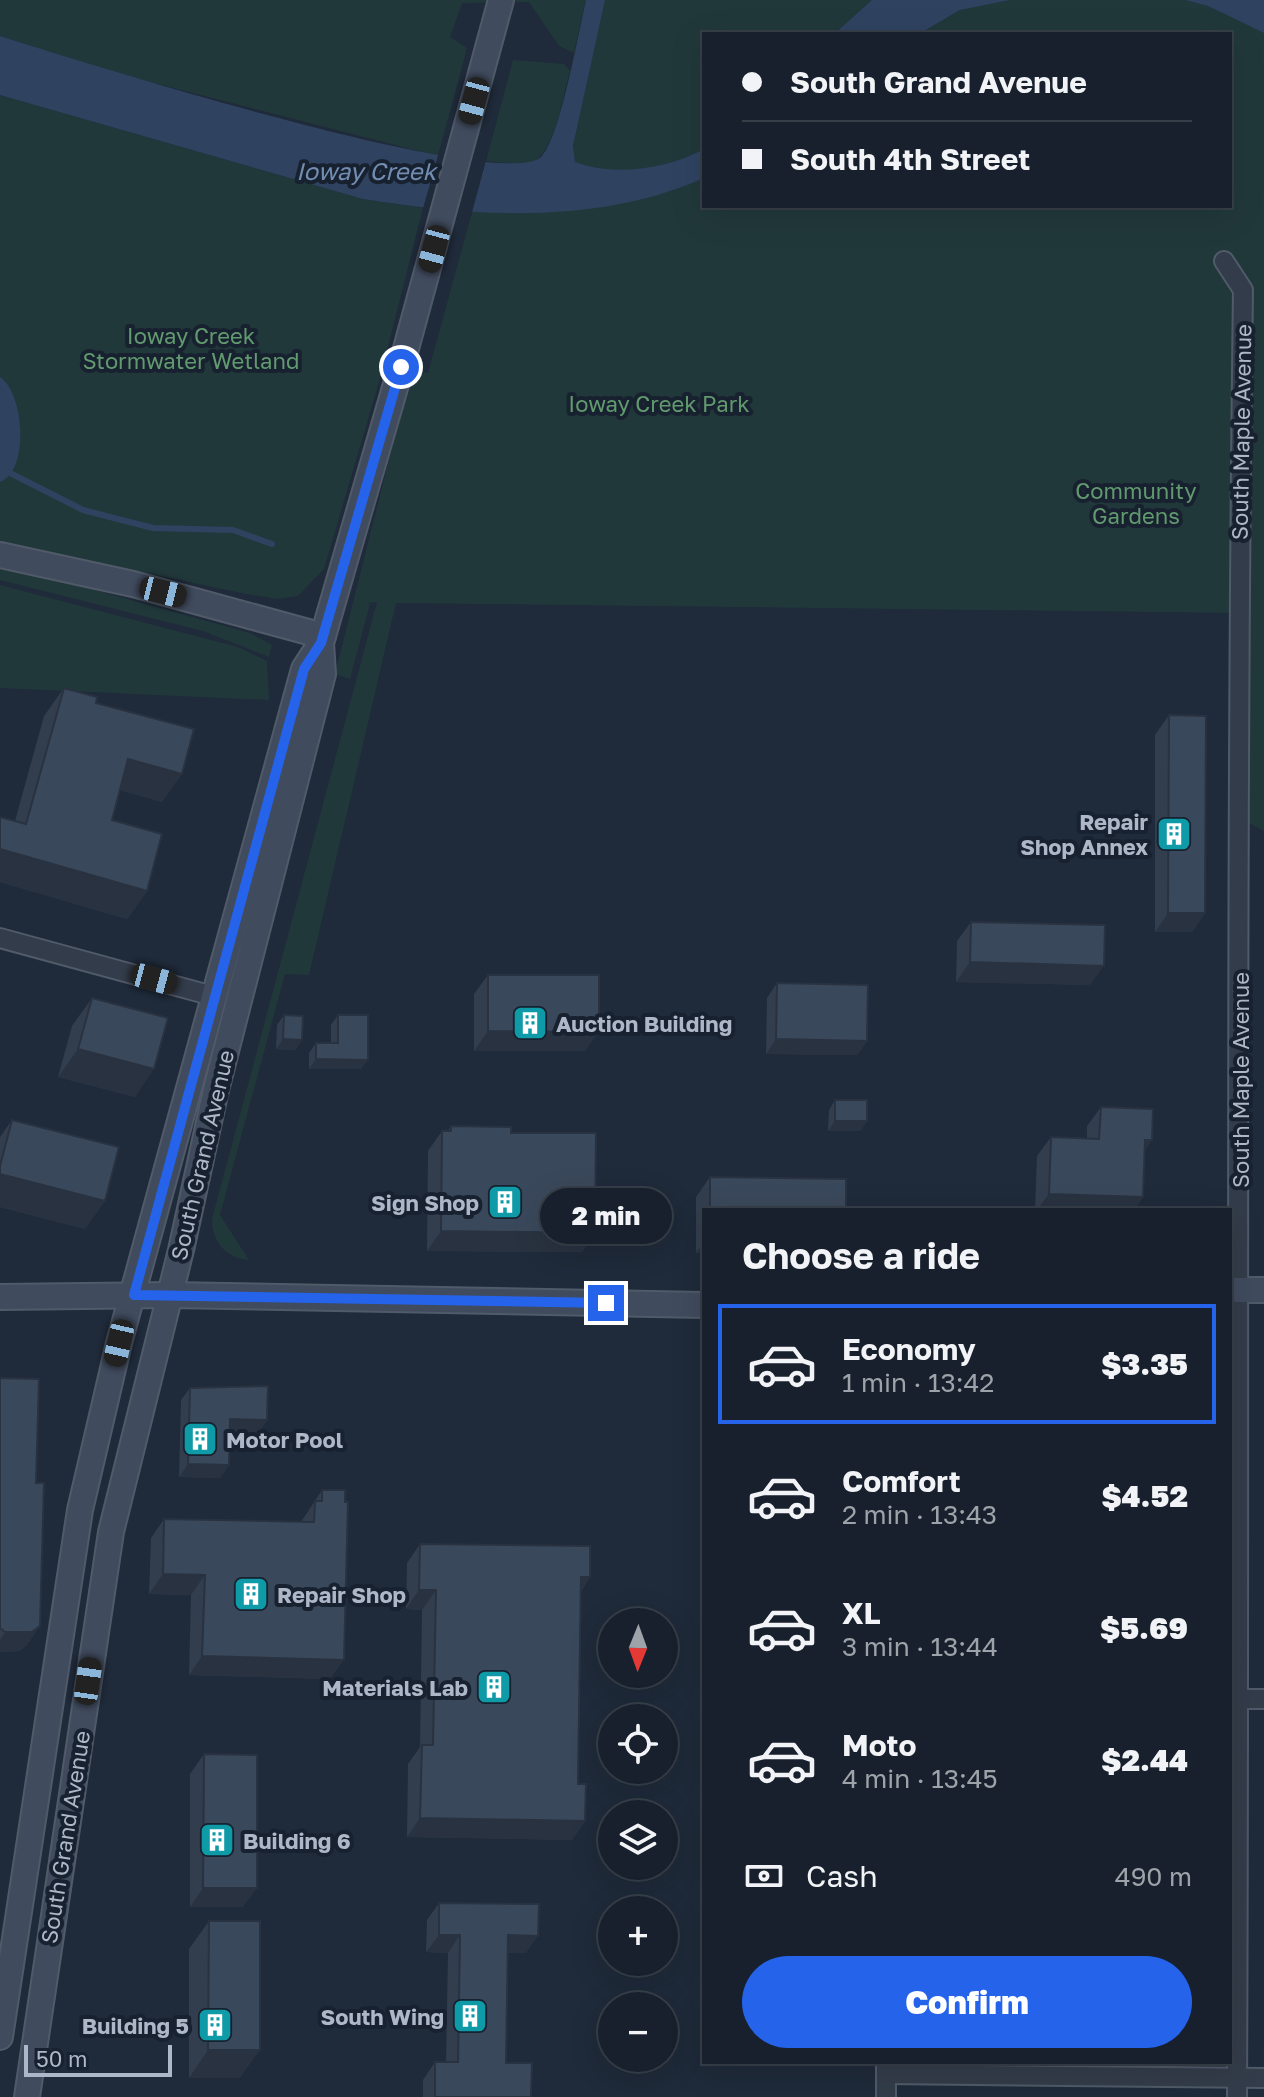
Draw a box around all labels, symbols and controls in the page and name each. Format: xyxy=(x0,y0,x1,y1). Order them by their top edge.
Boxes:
text: South Grand Avenue xyxy=(790,64,1087,100)
car xyxy=(456,75,492,127)
text: South 4th Street xyxy=(790,141,1030,177)
water label: Ioway Creek xyxy=(296,156,438,186)
car xyxy=(416,223,452,275)
park label: Ioway Creek Stormwater Wetland xyxy=(82,322,300,374)
street label: South Maple Avenue xyxy=(1226,324,1256,540)
route start xyxy=(383,349,419,385)
park label: Ioway Creek Park xyxy=(568,390,750,417)
park label: Community Gardens xyxy=(1075,477,1197,529)
car xyxy=(137,575,189,609)
place label: Repair Shop Annex xyxy=(1020,808,1148,860)
building icon: Repair Shop Annex xyxy=(1155,815,1193,853)
car xyxy=(128,961,180,997)
street label: South Maple Avenue xyxy=(1227,972,1254,1188)
building icon: Auction Building xyxy=(511,1004,549,1042)
place label: Auction Building xyxy=(556,1010,732,1037)
street label: South Grand Avenue xyxy=(165,1047,239,1263)
building icon: Sign Shop xyxy=(486,1183,524,1221)
callout: 2 min xyxy=(540,1187,672,1243)
place label: Sign Shop xyxy=(371,1189,479,1216)
text: 2 min xyxy=(572,1200,640,1231)
text: Choose a ride xyxy=(742,1234,980,1277)
route end xyxy=(588,1285,624,1321)
car xyxy=(102,1317,136,1369)
icon: car xyxy=(746,1328,818,1400)
text: Economy xyxy=(842,1331,976,1367)
text: $3.35 xyxy=(1101,1346,1188,1382)
text: 1 min · 13:42 xyxy=(842,1367,994,1398)
building icon: Motor Pool xyxy=(181,1420,219,1458)
place label: Motor Pool xyxy=(226,1426,343,1453)
icon: car xyxy=(746,1460,818,1532)
text: Comfort xyxy=(842,1463,961,1499)
text: $4.52 xyxy=(1101,1478,1188,1514)
text: 2 min · 13:43 xyxy=(842,1499,997,1530)
building icon: Repair Shop xyxy=(232,1575,270,1613)
place label: Repair Shop xyxy=(277,1581,406,1608)
icon: car xyxy=(746,1592,818,1664)
text: XL xyxy=(842,1595,881,1631)
north arrow xyxy=(598,1608,678,1688)
map controls xyxy=(598,1608,678,2072)
text: $5.69 xyxy=(1100,1610,1188,1646)
text: 3 min · 13:44 xyxy=(842,1631,998,1662)
car xyxy=(73,1656,103,1706)
building icon: Materials Lab xyxy=(475,1668,513,1706)
place label: Materials Lab xyxy=(322,1674,468,1701)
button: locate xyxy=(598,1704,678,1784)
icon: car xyxy=(746,1724,818,1796)
text: Moto xyxy=(842,1727,917,1763)
street label: South Grand Avenue xyxy=(35,1729,95,1945)
text: $2.44 xyxy=(1101,1742,1188,1778)
text: 4 min · 13:45 xyxy=(842,1763,998,1794)
button: layers xyxy=(598,1800,678,1880)
building icon: Building 6 xyxy=(198,1821,236,1859)
place label: Building 6 xyxy=(243,1827,351,1854)
icon: cash xyxy=(742,1854,786,1898)
text: Cash xyxy=(806,1858,878,1894)
text: 490 m xyxy=(1115,1861,1192,1892)
button: + xyxy=(598,1896,678,1976)
button: Confirm xyxy=(742,1956,1192,2048)
button: − xyxy=(598,1992,678,2072)
building icon: South Wing xyxy=(451,1997,489,2035)
place label: South Wing xyxy=(320,2003,444,2030)
building icon: Building 5 xyxy=(196,2006,234,2044)
place label: Building 5 xyxy=(82,2012,189,2039)
scale bar xyxy=(24,2041,172,2077)
text: 50 m xyxy=(36,2045,87,2072)

